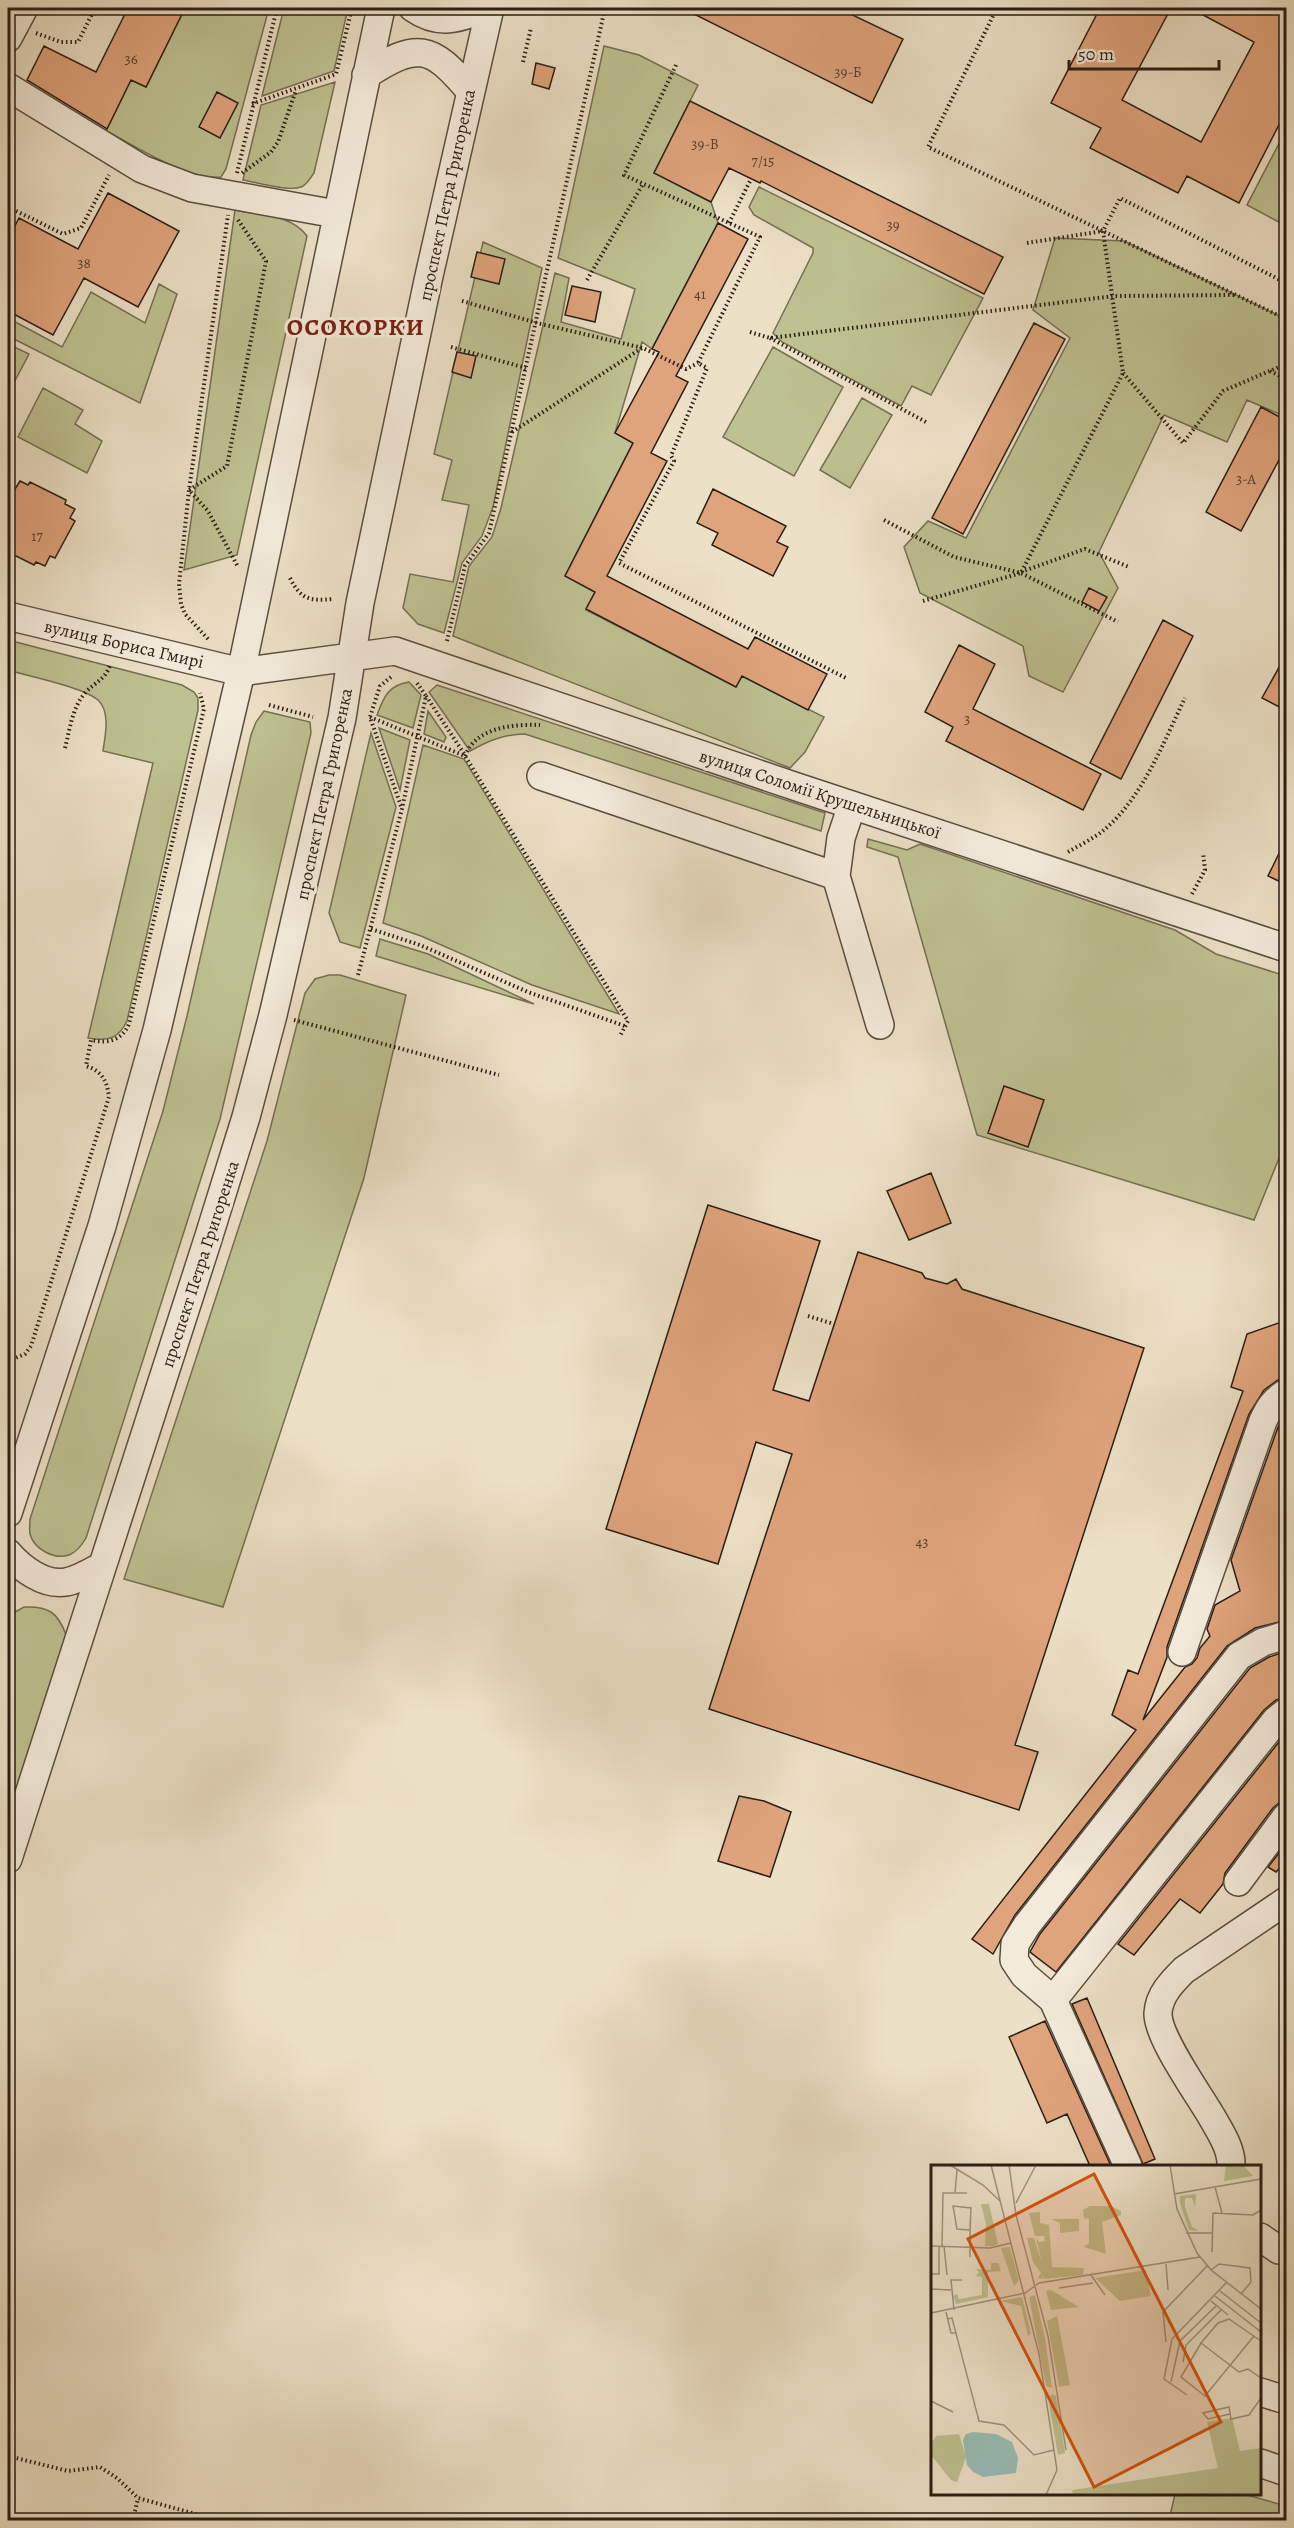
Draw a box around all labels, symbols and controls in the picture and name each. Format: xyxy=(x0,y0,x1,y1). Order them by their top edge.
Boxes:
scale bar xyxy=(1069,33,1219,71)
text: 50 m xyxy=(1078,42,1114,66)
house number: 36 xyxy=(124,49,138,69)
house number: 39-Б xyxy=(834,62,862,82)
street label: проспект Петра Григоренка xyxy=(413,86,481,303)
house number: 39-В xyxy=(691,134,719,154)
house number: 7/15 xyxy=(752,151,774,171)
house number: 39 xyxy=(886,215,900,235)
house number: 38 xyxy=(77,253,91,273)
house number: 41 xyxy=(694,284,706,304)
district label: ОСОКОРКИ xyxy=(287,311,425,343)
house number: 3-А xyxy=(1236,469,1256,489)
house number: 17 xyxy=(31,526,43,546)
street label: вулиця Бориса Гмирі xyxy=(42,614,206,674)
street label: проспект Петра Григоренка xyxy=(290,685,358,902)
house number: 3 xyxy=(964,709,970,729)
street label: вулиця Соломії Крушельницької xyxy=(696,744,944,844)
street label: проспект Петра Григоренка xyxy=(155,1157,245,1370)
house number: 43 xyxy=(915,1532,929,1552)
inset map xyxy=(931,2165,1261,2495)

